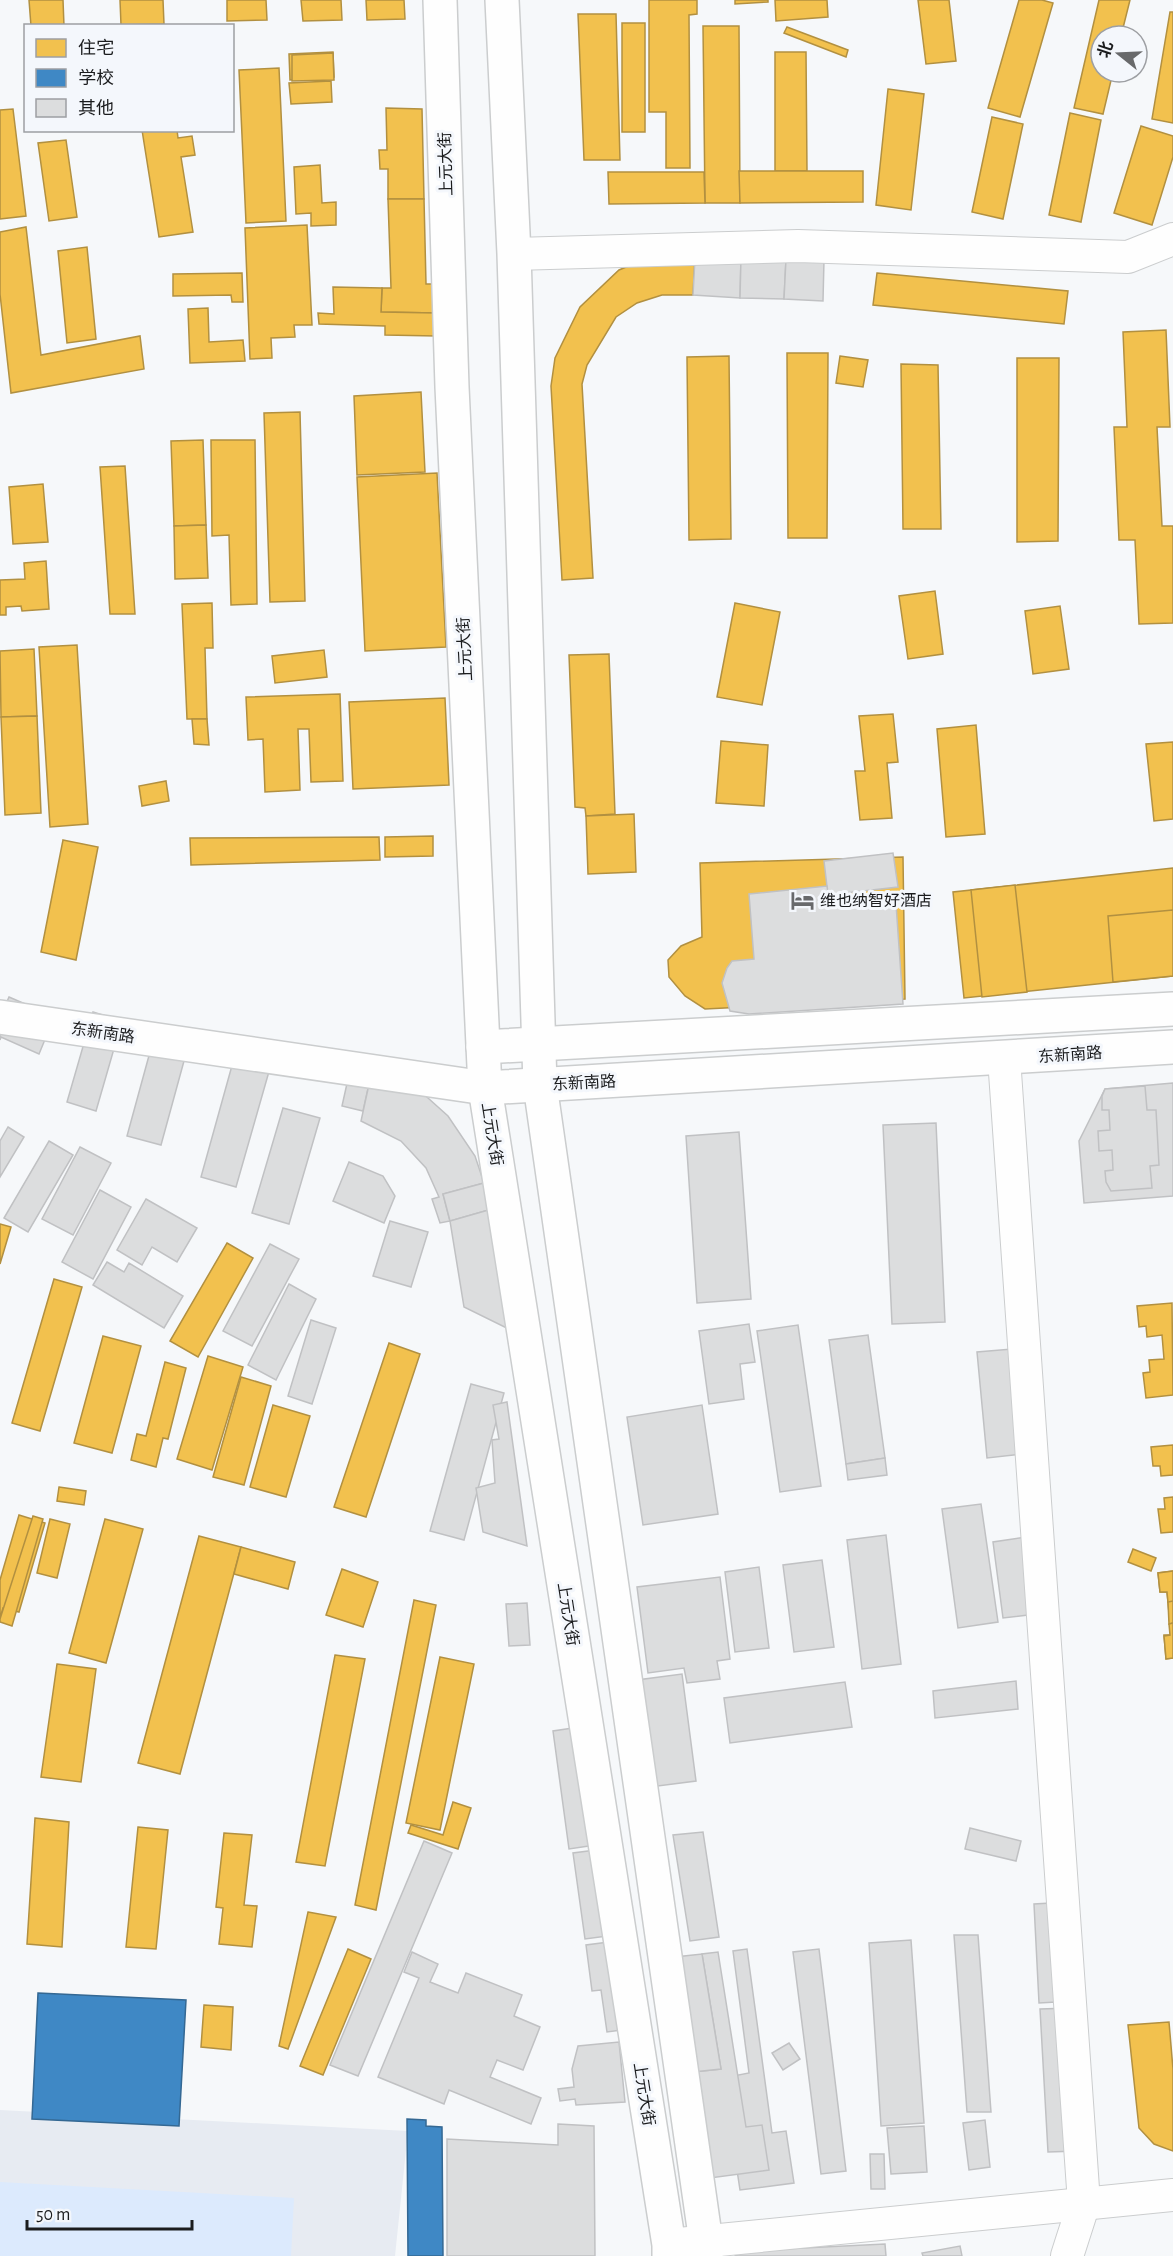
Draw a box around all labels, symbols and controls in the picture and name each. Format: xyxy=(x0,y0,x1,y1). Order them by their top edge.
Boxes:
legend xyxy=(24,24,234,132)
north arrow xyxy=(1089,24,1149,84)
text: 住宅 xyxy=(78,38,114,58)
text: 北 xyxy=(1095,39,1116,60)
text: 学校 xyxy=(78,68,114,88)
text: 其他 xyxy=(78,98,114,118)
street label: 上元大街 xyxy=(436,132,455,196)
street label: 上元大街 xyxy=(454,617,475,681)
hotel icon: 维也纳智好酒店 xyxy=(789,887,815,913)
place label: 维也纳智好酒店 xyxy=(820,892,932,909)
street label: 东新南路 xyxy=(70,1020,136,1045)
street label: 东新南路 xyxy=(1038,1044,1103,1065)
street label: 东新南路 xyxy=(552,1072,616,1093)
street label: 上元大街 xyxy=(479,1101,506,1167)
street label: 上元大街 xyxy=(555,1581,582,1647)
street label: 上元大街 xyxy=(631,2061,658,2127)
scale bar xyxy=(27,2193,192,2231)
text: 50 m xyxy=(36,2206,70,2224)

